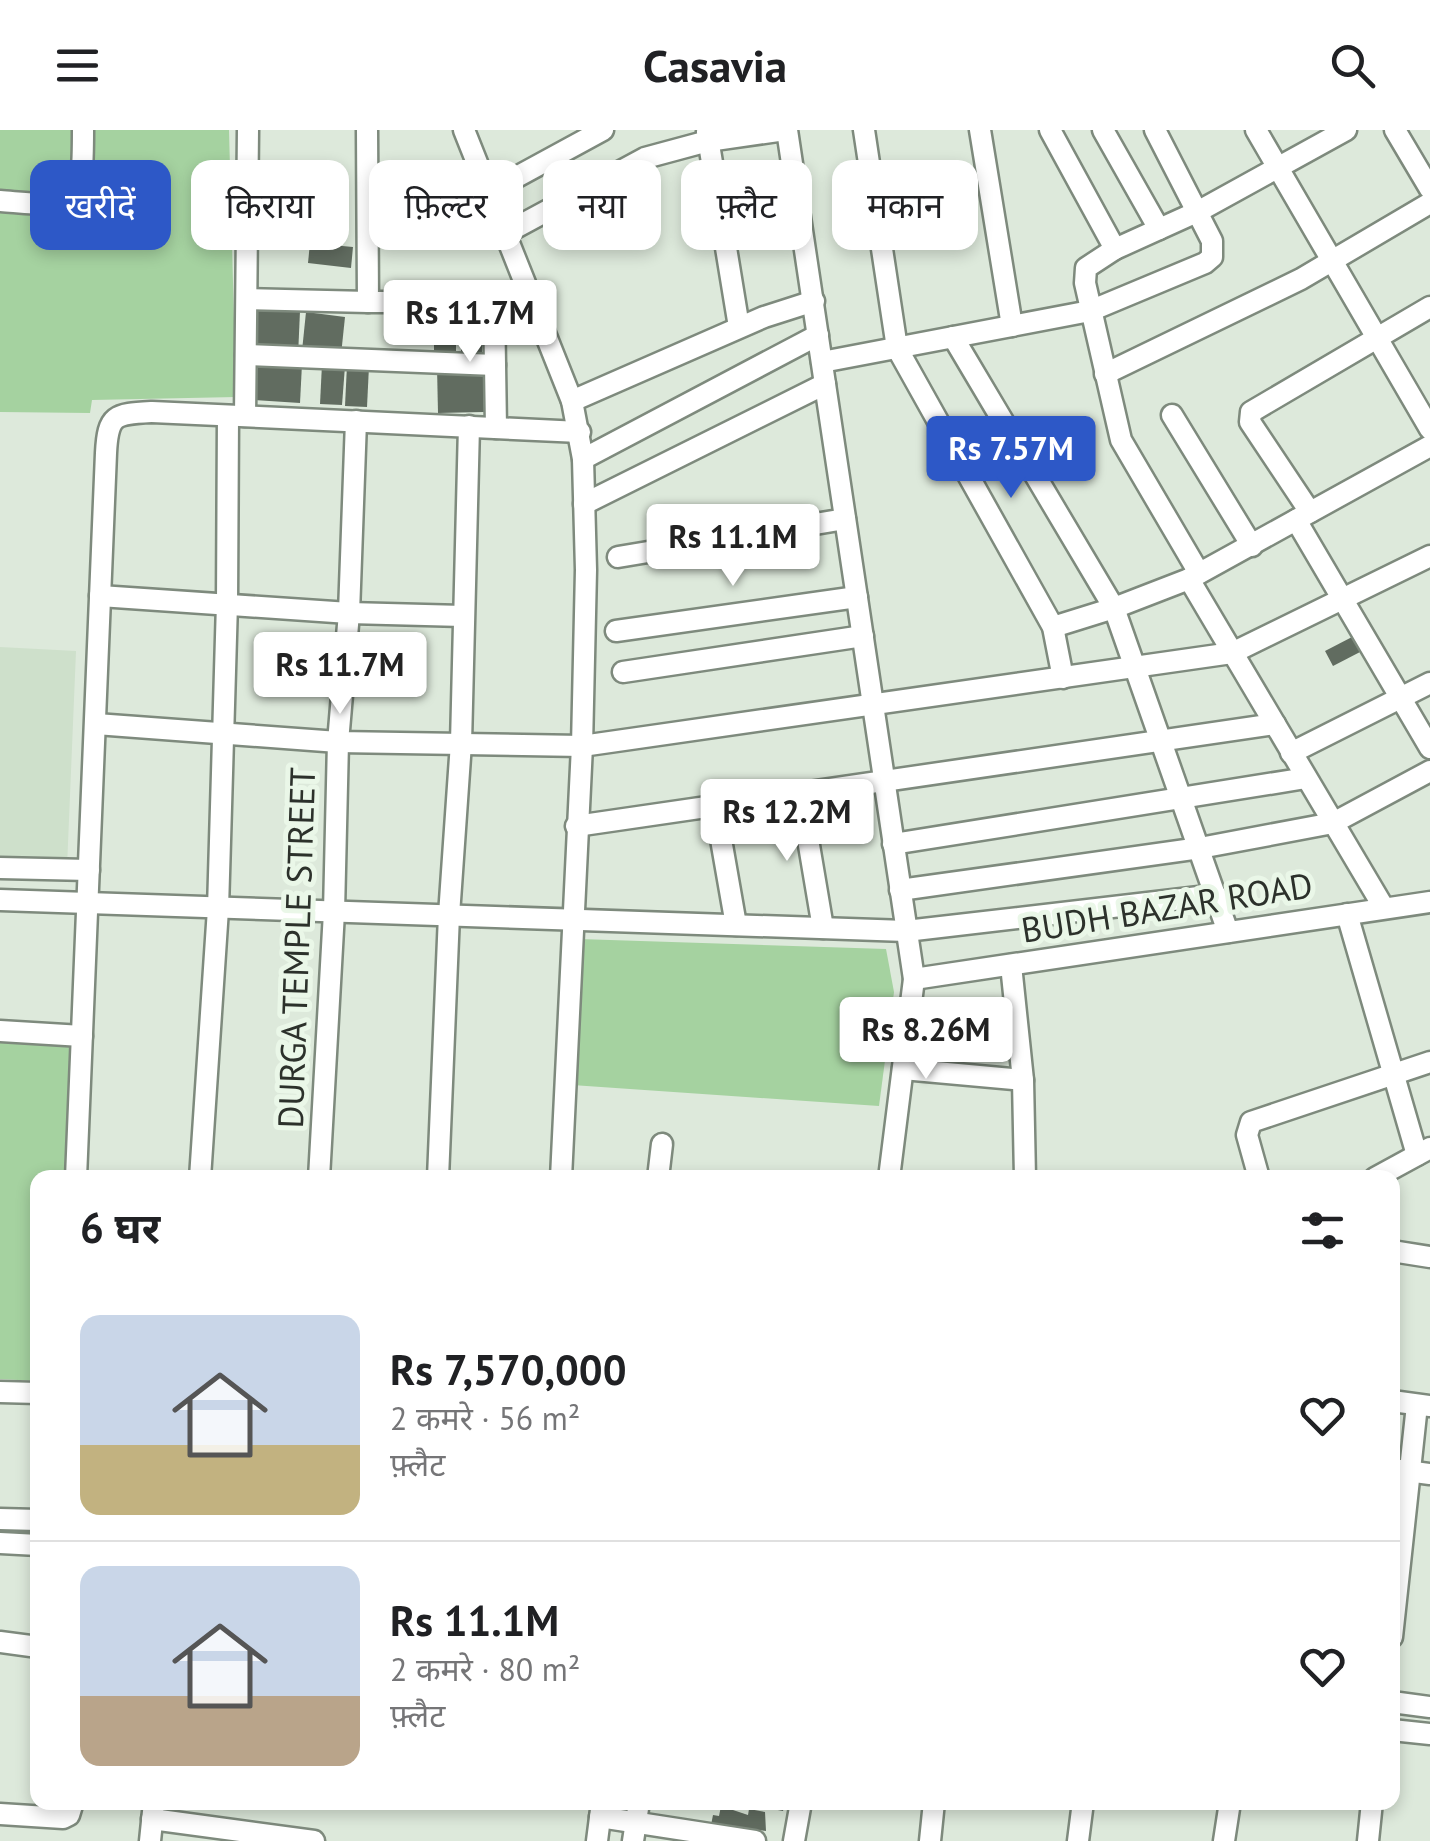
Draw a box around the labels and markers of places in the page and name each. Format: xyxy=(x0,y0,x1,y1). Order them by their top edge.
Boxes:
pin: Rs 11.7M xyxy=(367,280,573,365)
pin: Rs 7.57M xyxy=(908,416,1114,501)
pin: Rs 11.1M xyxy=(630,504,836,589)
pin: Rs 11.7M xyxy=(237,632,443,717)
pin: Rs 12.2M xyxy=(684,779,890,864)
pin: Rs 8.26M xyxy=(823,997,1029,1082)

